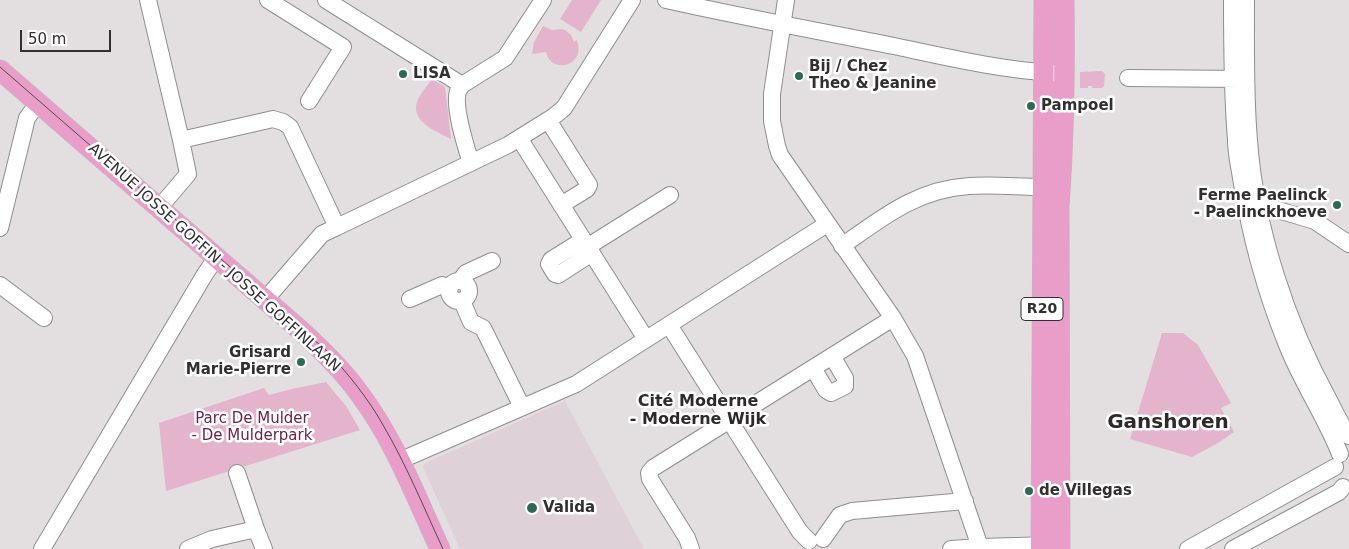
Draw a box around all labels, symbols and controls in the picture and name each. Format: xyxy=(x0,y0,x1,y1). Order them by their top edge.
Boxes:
scale bar xyxy=(22,20,114,52)
text: 50 m xyxy=(28,30,66,48)
place label: Bij / Chez Theo & Jeanine xyxy=(809,58,936,93)
place label: LISA xyxy=(413,65,451,83)
marker: LISA xyxy=(397,68,409,80)
marker: Bij / Chez Theo & Jeanine xyxy=(793,70,805,82)
place label: Pampoel xyxy=(1041,97,1114,115)
marker: Pampoel xyxy=(1025,100,1037,112)
street label: AVENUE JOSSE GOFFIN - JOSSE GOFFINLAAN xyxy=(84,140,344,376)
place label: Ferme Paelinck - Paelinckhoeve xyxy=(1194,187,1327,222)
marker: Ferme Paelinck - Paelinckhoeve xyxy=(1331,199,1343,211)
road number: R20 xyxy=(1021,298,1063,320)
place label: Grisard Marie-Pierre xyxy=(186,344,291,379)
marker: Grisard Marie-Pierre xyxy=(295,356,307,368)
district label: Cité Moderne - Moderne Wijk xyxy=(630,392,766,430)
park label: Parc De Mulder - De Mulderpark xyxy=(192,410,312,445)
district label: Ganshoren xyxy=(1107,411,1229,435)
place label: de Villegas xyxy=(1039,482,1132,500)
marker: de Villegas xyxy=(1023,485,1035,497)
place label: Valida xyxy=(543,499,595,517)
marker: Valida xyxy=(525,501,539,515)

